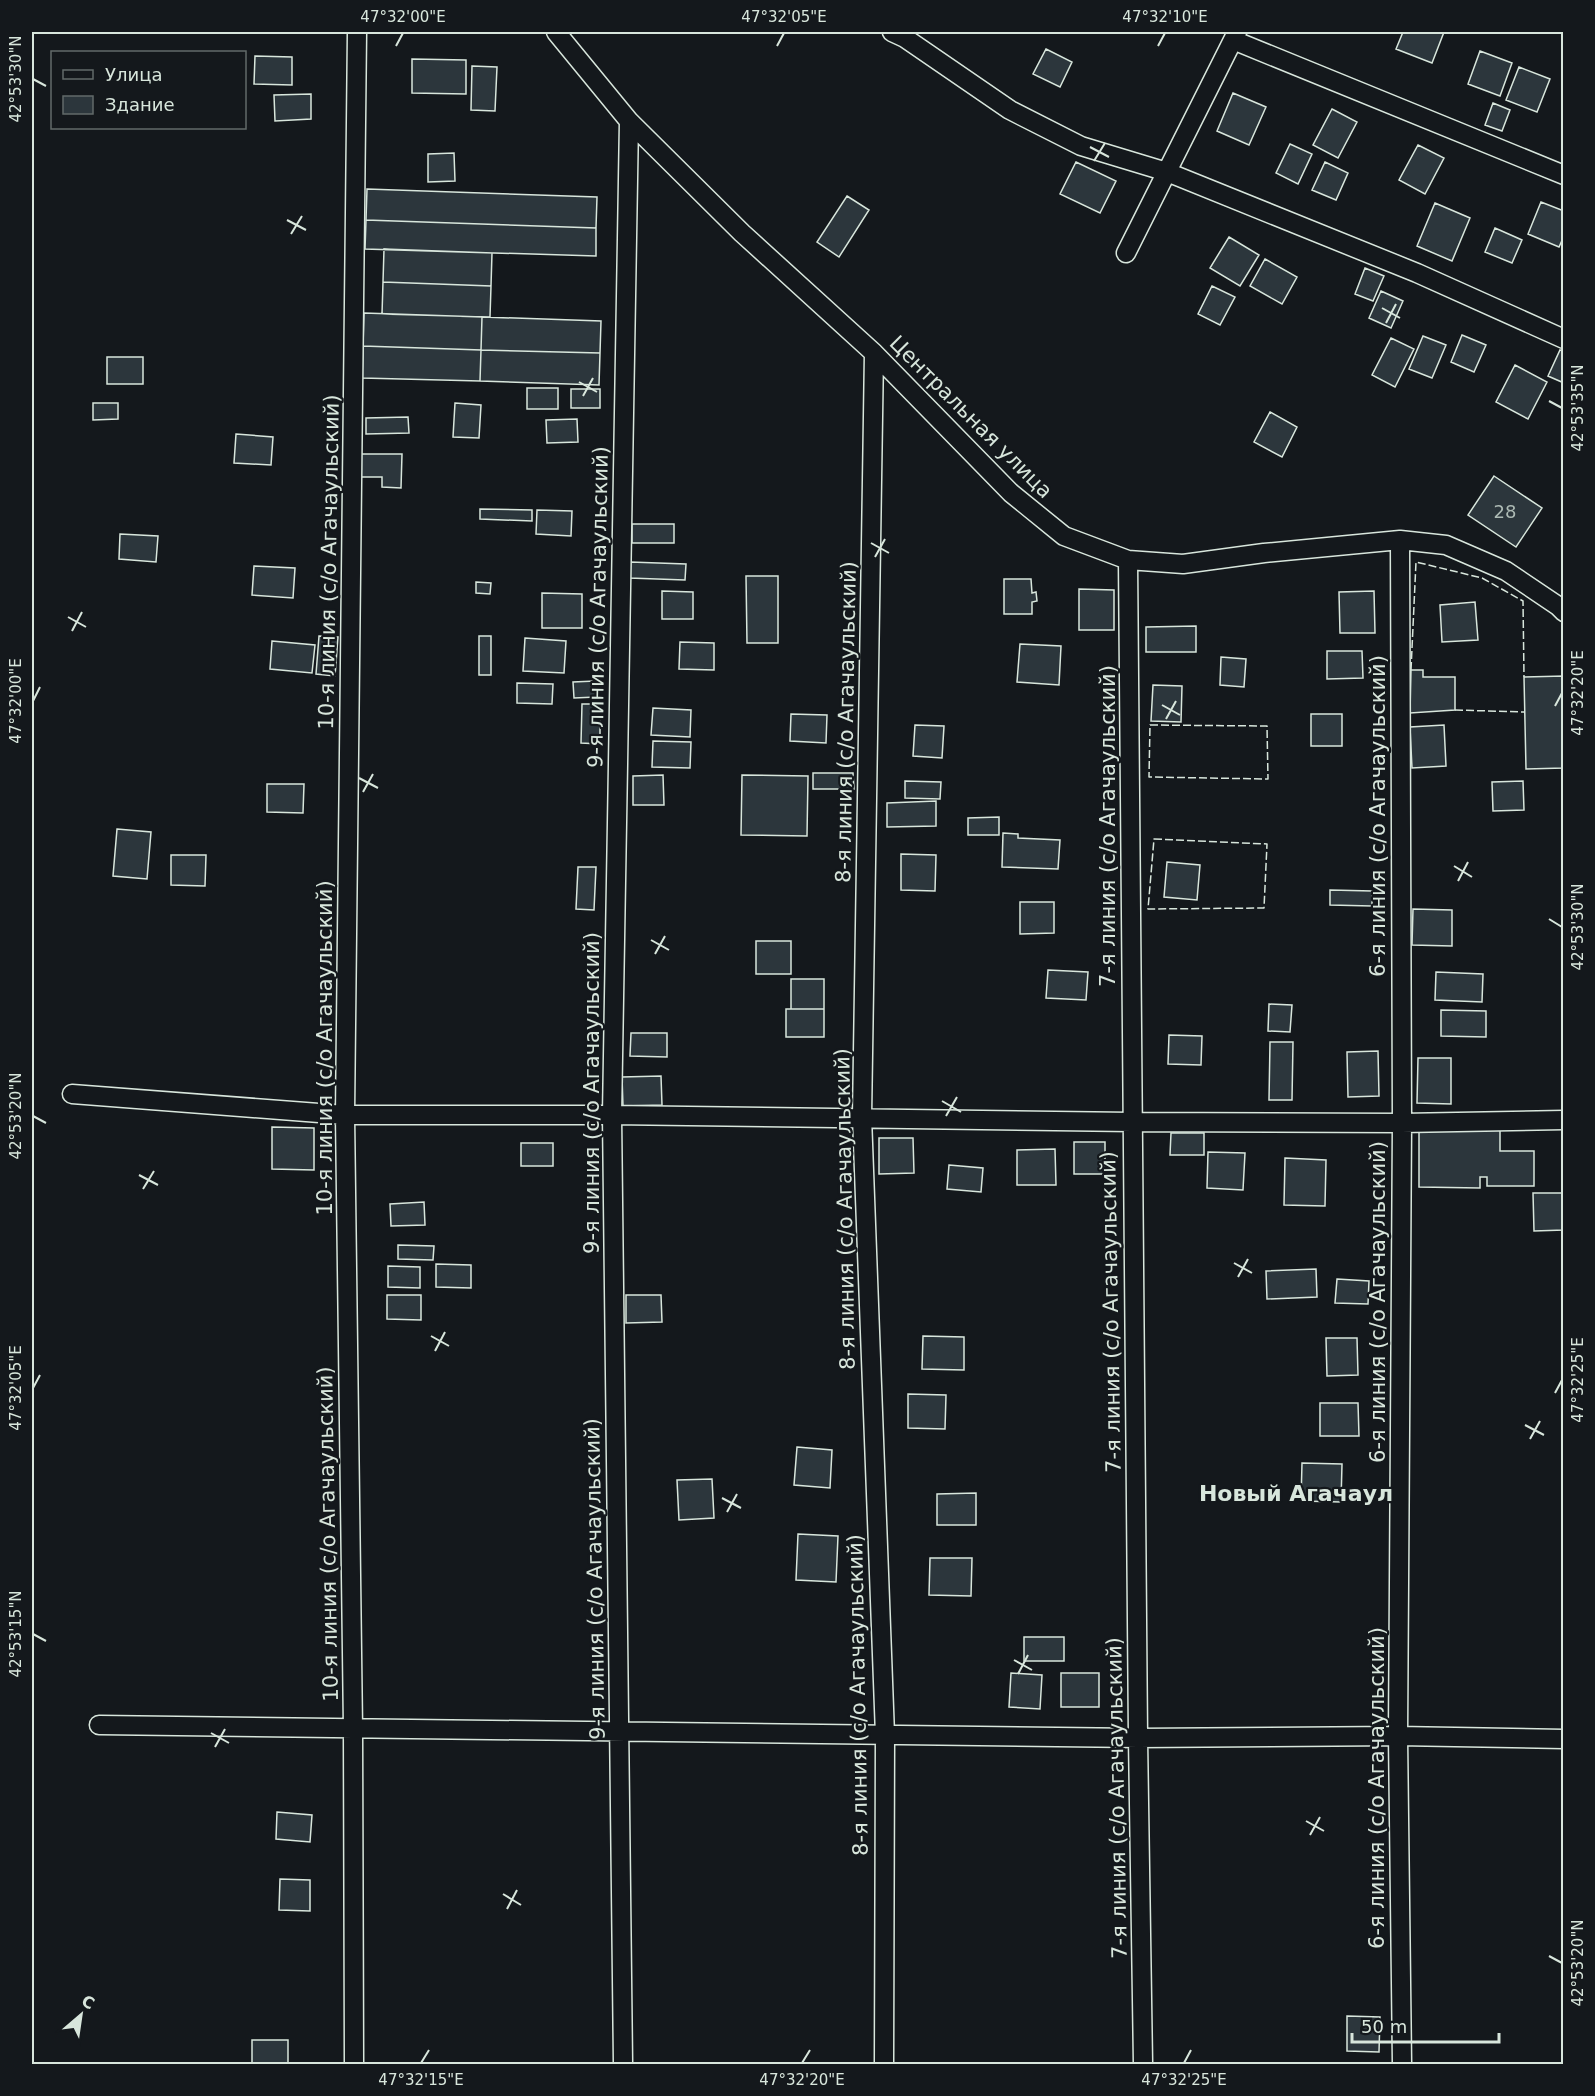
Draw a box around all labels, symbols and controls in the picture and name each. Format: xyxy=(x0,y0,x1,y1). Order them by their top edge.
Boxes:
text: 47°32'00"E xyxy=(360,8,446,26)
text: 47°32'05"E xyxy=(741,8,827,26)
text: 47°32'10"E xyxy=(1122,8,1208,26)
text: 42°53'30"N xyxy=(7,35,25,123)
legend xyxy=(51,51,246,129)
text: Улица xyxy=(105,64,162,85)
text: Здание xyxy=(105,94,175,115)
street label: Центральная улица xyxy=(885,331,1057,503)
text: 42°53'35"N xyxy=(1569,364,1587,452)
street label: 10-я линия (с/о Агачаульский) xyxy=(314,394,344,730)
street label: 9-я линия (с/о Агачаульский) xyxy=(583,446,613,768)
house number: 28 xyxy=(1494,501,1516,522)
street label: 8-я линия (с/о Агачаульский) xyxy=(831,561,861,883)
text: 47°32'20"E xyxy=(1569,650,1587,736)
street label: 6-я линия (с/о Агачаульский) xyxy=(1366,655,1390,977)
text: 47°32'00"E xyxy=(7,658,25,744)
street label: 7-я линия (с/о Агачаульский) xyxy=(1096,665,1120,987)
street label: 10-я линия (с/о Агачаульский) xyxy=(313,880,337,1216)
text: 42°53'30"N xyxy=(1569,883,1587,971)
street label: 9-я линия (с/о Агачаульский) xyxy=(580,932,604,1254)
street label: 8-я линия (с/о Агачаульский) xyxy=(830,1048,860,1370)
text: 42°53'20"N xyxy=(7,1072,25,1160)
street label: 6-я линия (с/о Агачаульский) xyxy=(1366,1141,1390,1463)
street label: 7-я линия (с/о Агачаульский) xyxy=(1096,1151,1126,1473)
text: 47°32'25"E xyxy=(1569,1337,1587,1423)
text: 47°32'05"E xyxy=(7,1345,25,1431)
street label: 10-я линия (с/о Агачаульский) xyxy=(313,1366,343,1702)
street label: 9-я линия (с/о Агачаульский) xyxy=(580,1418,610,1740)
district label: Новый Агачаул xyxy=(1199,1481,1393,1506)
street label: 8-я линия (с/о Агачаульский) xyxy=(843,1534,873,1856)
text: 42°53'15"N xyxy=(7,1590,25,1678)
street label: 6-я линия (с/о Агачаульский) xyxy=(1365,1627,1389,1949)
street label: 7-я линия (с/о Агачаульский) xyxy=(1102,1637,1132,1959)
text: 42°53'20"N xyxy=(1569,1919,1587,2007)
north arrow xyxy=(51,1985,111,2045)
text: С xyxy=(78,1991,98,2013)
scale bar xyxy=(1352,2006,1499,2044)
text: 50 m xyxy=(1361,2016,1407,2037)
text: 47°32'15"E xyxy=(378,2071,464,2089)
text: 47°32'20"E xyxy=(759,2071,845,2089)
text: 47°32'25"E xyxy=(1141,2071,1227,2089)

